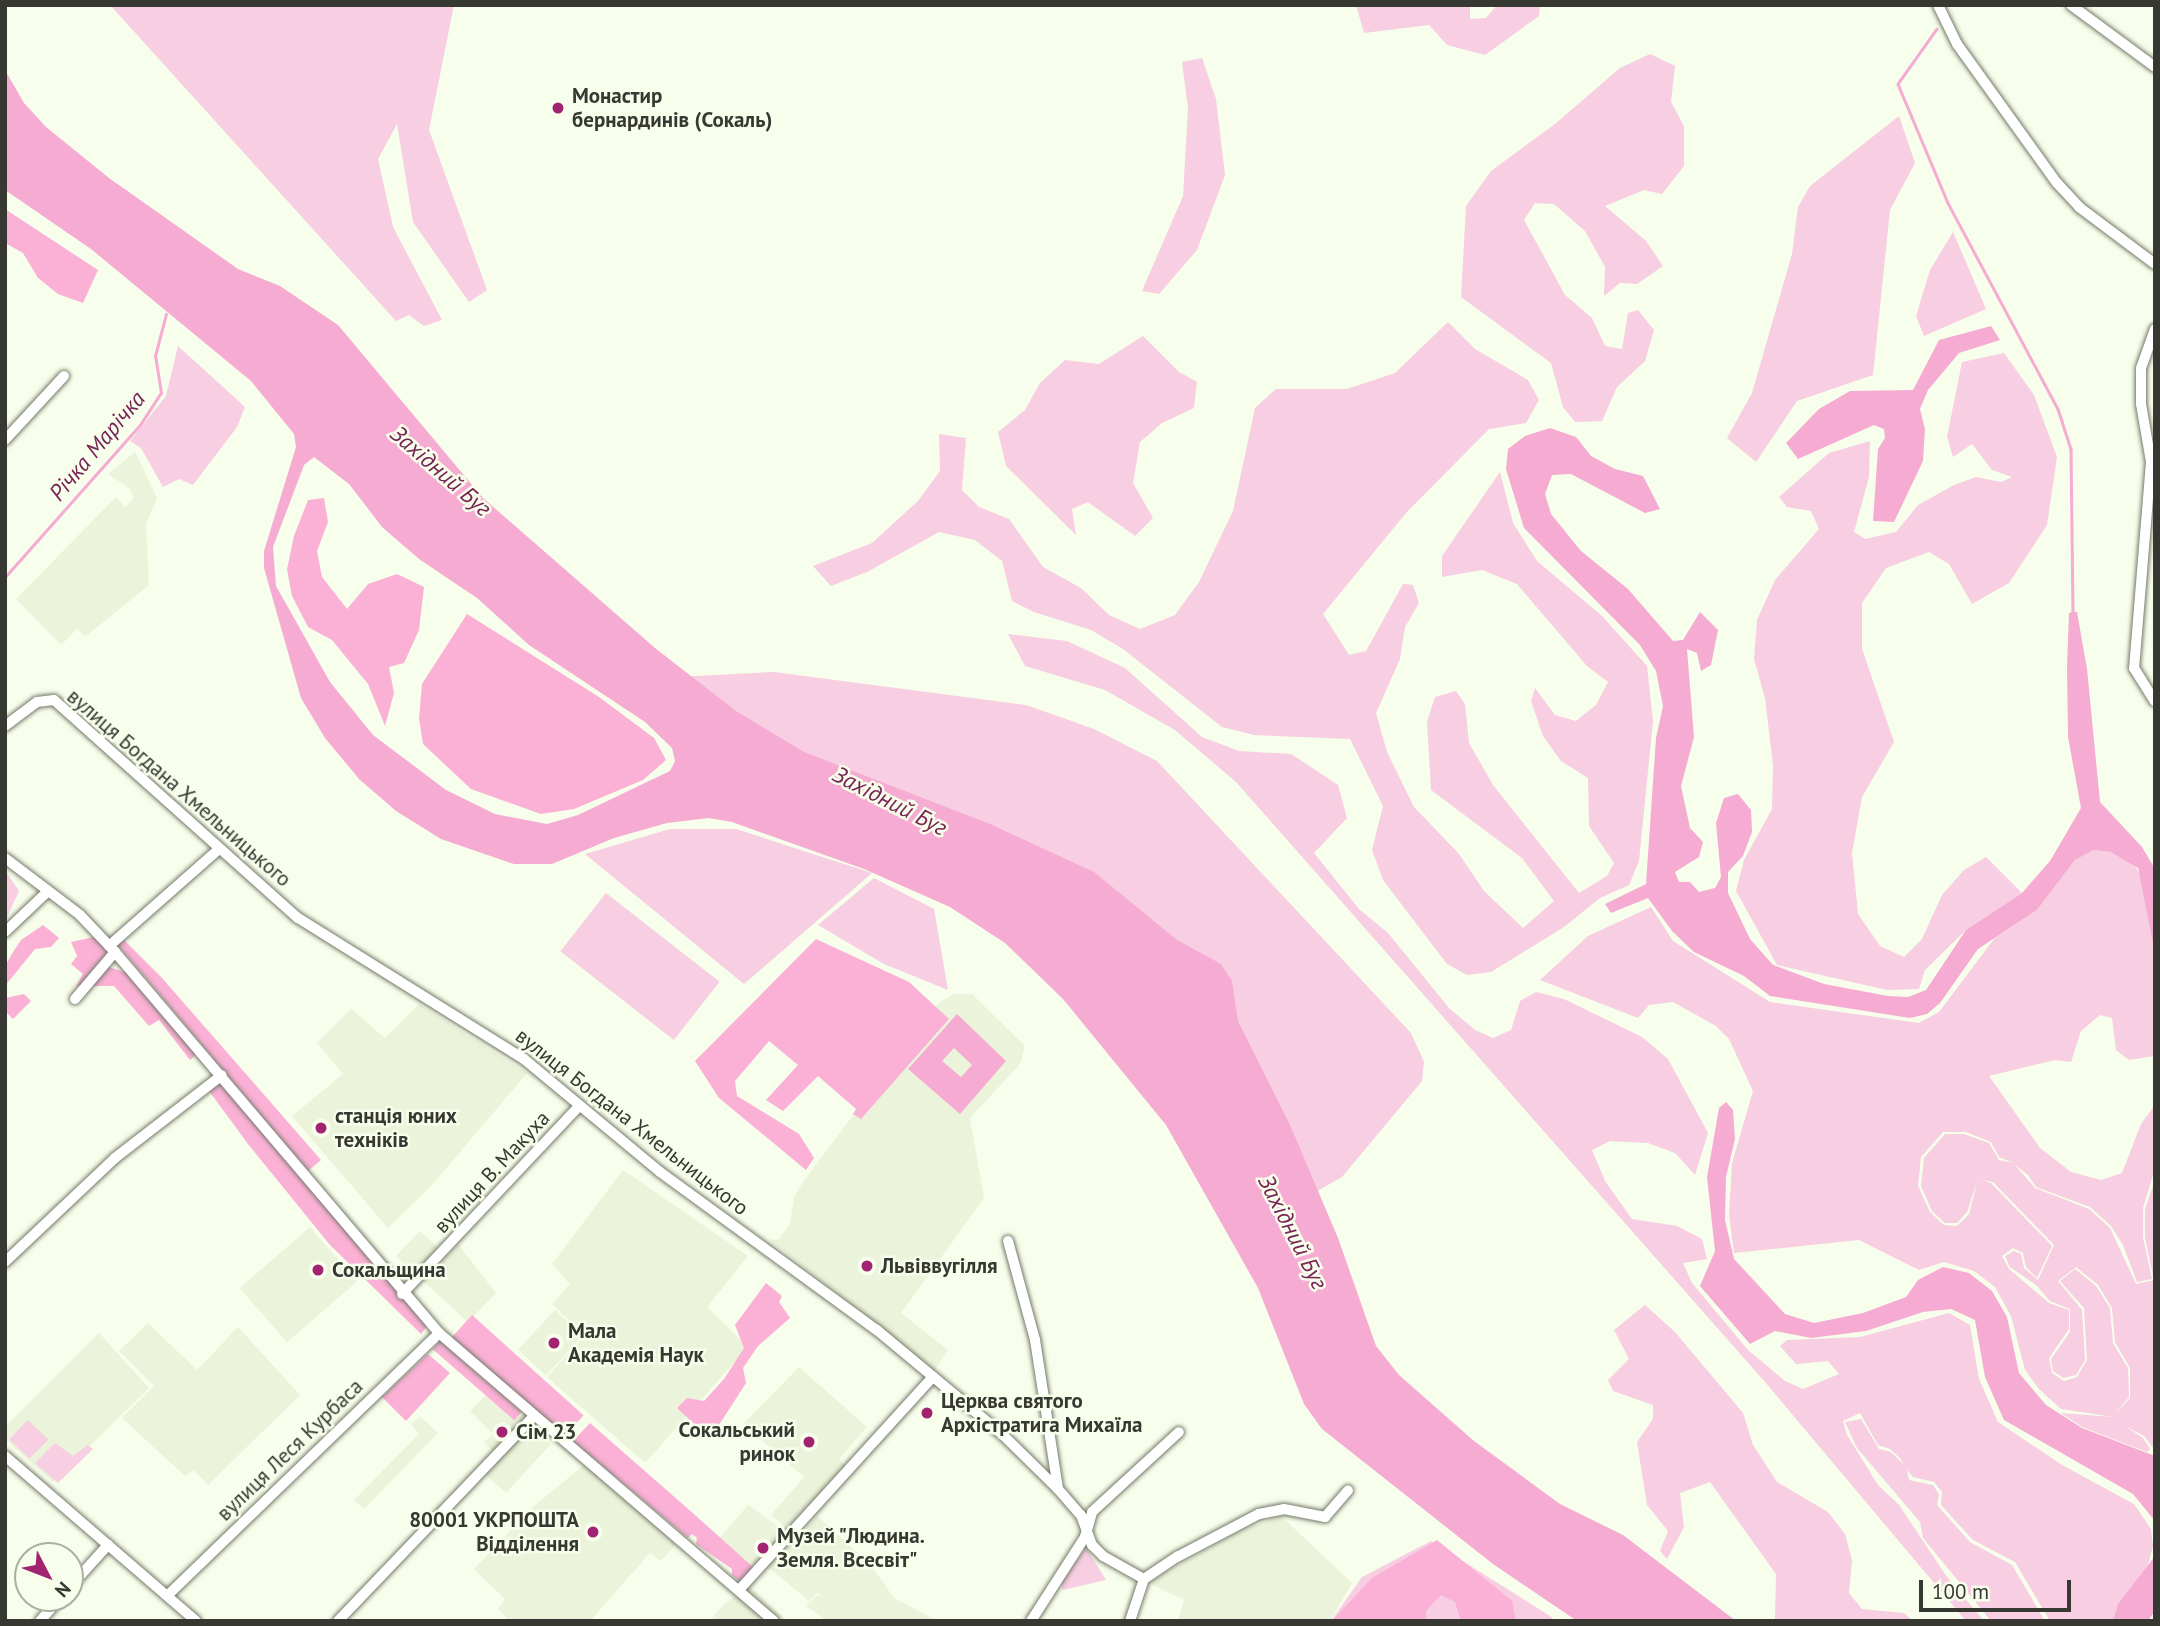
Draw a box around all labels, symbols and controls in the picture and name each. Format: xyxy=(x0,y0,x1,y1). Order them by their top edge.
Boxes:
place label: Монастир бернардинів (Сокаль) xyxy=(572,83,772,133)
marker: Монастир бернардинів (Сокаль) xyxy=(550,100,566,116)
water label: Річка Марічка xyxy=(43,386,151,506)
water label: Західний Буг xyxy=(385,420,497,522)
street label: вулиця Богдана Хмельницького xyxy=(62,684,296,892)
water label: Західний Буг xyxy=(828,760,952,842)
street label: вулиця Богдана Хмельницького xyxy=(510,1023,754,1221)
place label: станція юних техніків xyxy=(335,1103,457,1153)
street label: вулиця В. Макуха xyxy=(428,1105,556,1239)
marker: станція юних техніків xyxy=(313,1120,329,1136)
water label: Західний Буг xyxy=(1252,1170,1334,1294)
place label: Львіввугілля xyxy=(881,1253,998,1279)
place label: Сокальщина xyxy=(332,1257,446,1283)
marker: Львіввугілля xyxy=(859,1258,875,1274)
marker: Сокальщина xyxy=(310,1262,326,1278)
place label: Мала Академія Наук xyxy=(568,1318,704,1368)
marker: Мала Академія Наук xyxy=(546,1335,562,1351)
street label: вулиця Леся Курбаса xyxy=(212,1374,368,1526)
place label: Церква святого Архістратига Михаїла xyxy=(941,1388,1142,1438)
marker: Церква святого Архістратига Михаїла xyxy=(919,1405,935,1421)
place label: Сокальський ринок xyxy=(679,1417,795,1467)
place label: Сім 23 xyxy=(516,1419,577,1445)
marker: Сім 23 xyxy=(494,1424,510,1440)
marker: Сокальський ринок xyxy=(801,1434,817,1450)
place label: 80001 УКРПОШТА Відділення xyxy=(409,1507,579,1557)
place label: Музей "Людина. Земля. Всесвіт" xyxy=(777,1523,927,1573)
marker: 80001 УКРПОШТА Відділення xyxy=(585,1524,601,1540)
marker: Музей "Людина. Земля. Всесвіт" xyxy=(755,1540,771,1556)
north arrow xyxy=(14,1542,84,1612)
scale bar xyxy=(1922,1566,2074,1610)
text: N xyxy=(50,1577,76,1602)
text: 100 m xyxy=(1932,1578,1989,1605)

